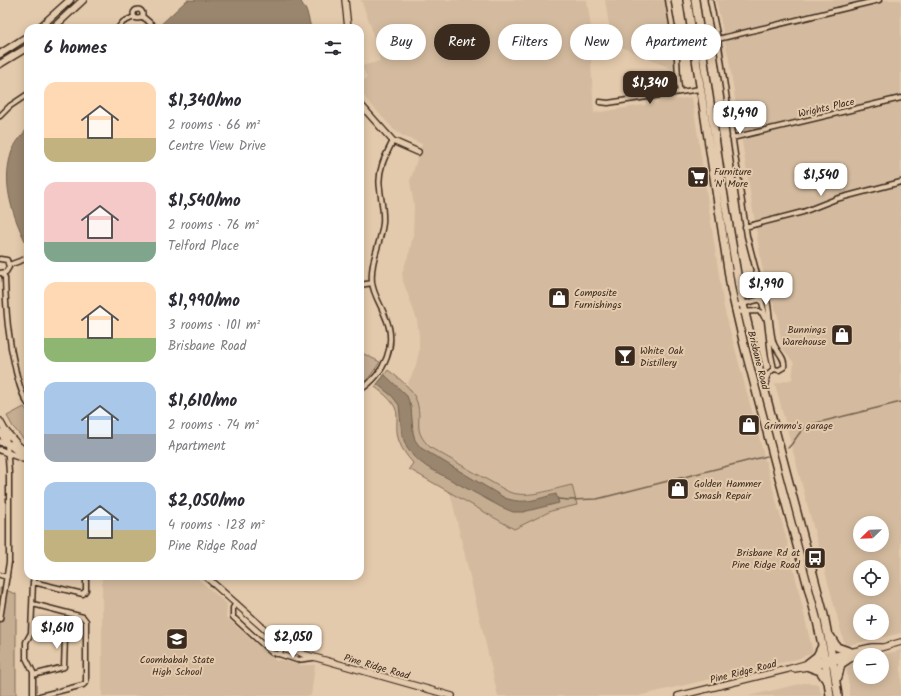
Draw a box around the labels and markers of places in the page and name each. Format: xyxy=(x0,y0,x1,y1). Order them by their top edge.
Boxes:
pin: $1,340 xyxy=(617,71,683,105)
pin: $1,490 xyxy=(707,101,773,135)
pin: $1,540 xyxy=(788,163,854,197)
supermarket icon: Furniture 'N' More xyxy=(685,164,711,190)
place label: Furniture 'N' More xyxy=(714,164,752,192)
pin: $1,990 xyxy=(733,272,799,306)
shop icon: Composite Furnishings xyxy=(546,285,572,311)
place label: Composite Furnishings xyxy=(574,285,622,313)
place label: Bunnings Warehouse xyxy=(782,322,827,350)
shop icon: Bunnings Warehouse xyxy=(829,322,855,348)
bar icon: White Oak Distillery xyxy=(612,343,638,369)
place label: White Oak Distillery xyxy=(640,343,684,371)
shop icon: Grimmo's garage xyxy=(736,412,762,438)
place label: Grimmo's garage xyxy=(764,418,833,434)
shop icon: Golden Hammer Smash Repair xyxy=(665,476,691,502)
place label: Golden Hammer Smash Repair xyxy=(694,476,762,504)
place label: Brisbane Rd at Pine Ridge Road xyxy=(732,545,801,573)
bus stop icon: Brisbane Rd at Pine Ridge Road xyxy=(802,545,828,571)
pin: $1,610 xyxy=(24,616,90,650)
pin: $2,050 xyxy=(260,625,326,659)
school or university icon: Coombabah State High School xyxy=(164,626,190,652)
place label: Coombabah State High School xyxy=(140,652,215,680)

